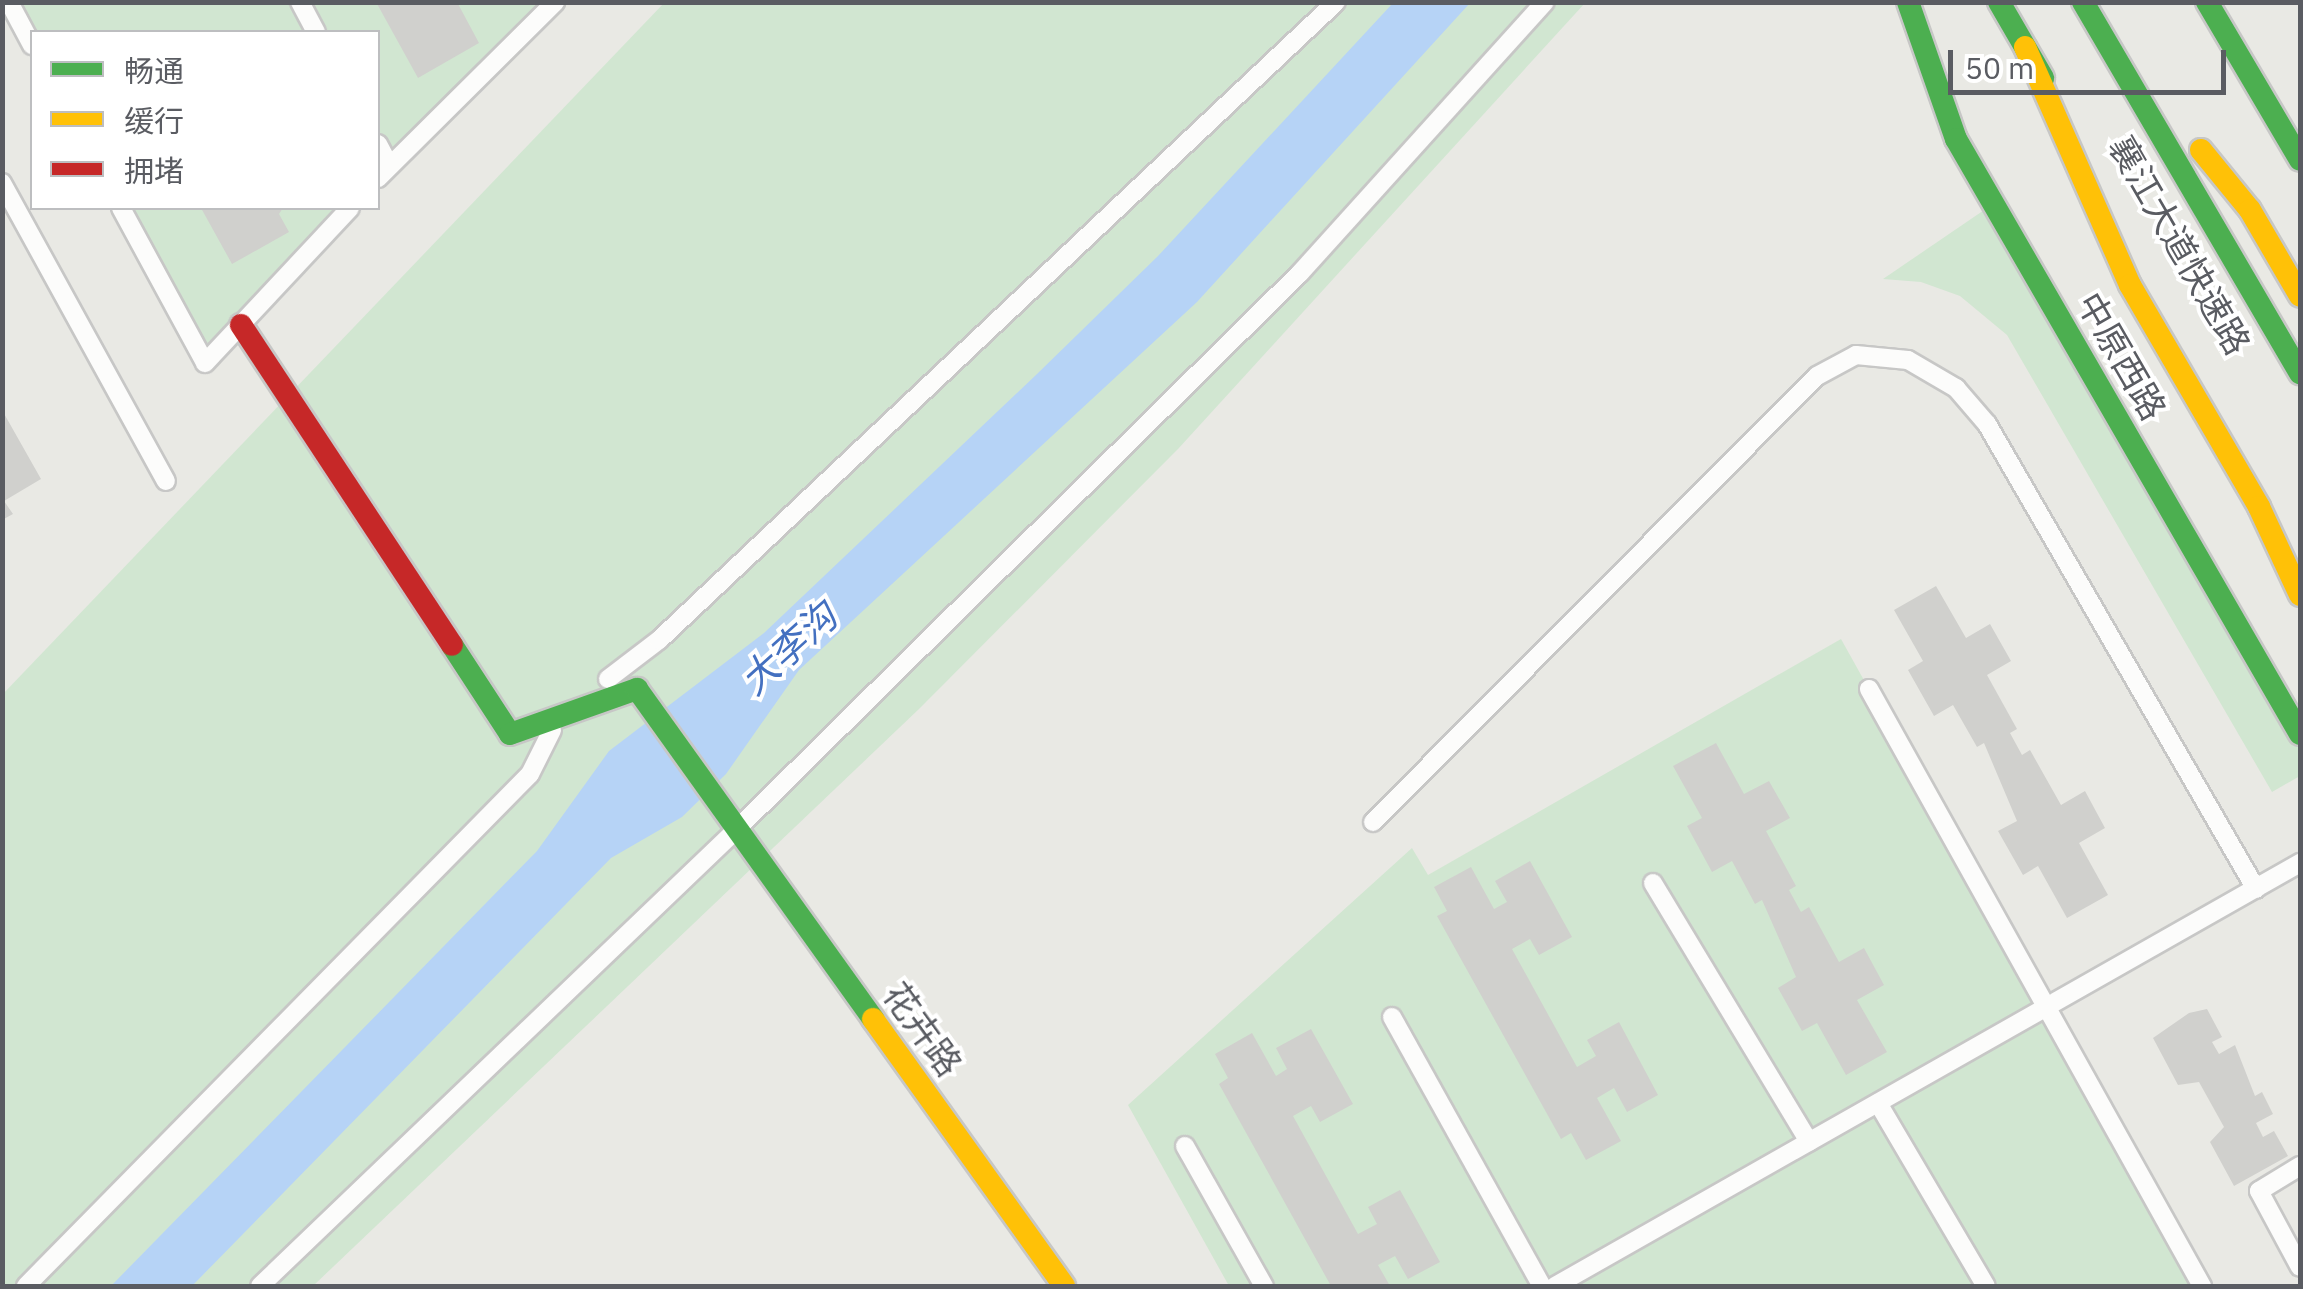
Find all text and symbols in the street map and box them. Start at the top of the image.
legend [30,30,380,210]
scale bar [1953,30,2230,92]
text: 50 m [1965,48,2034,87]
text: 畅通 [124,51,184,90]
text: 缓行 [124,101,184,140]
street label: 襄江大道快速路 [2101,128,2259,362]
text: 拥堵 [124,151,184,190]
street label: 中原西路 [2069,285,2175,427]
water label: 大李沟 [730,593,846,703]
street label: 花卉路 [875,974,971,1084]

